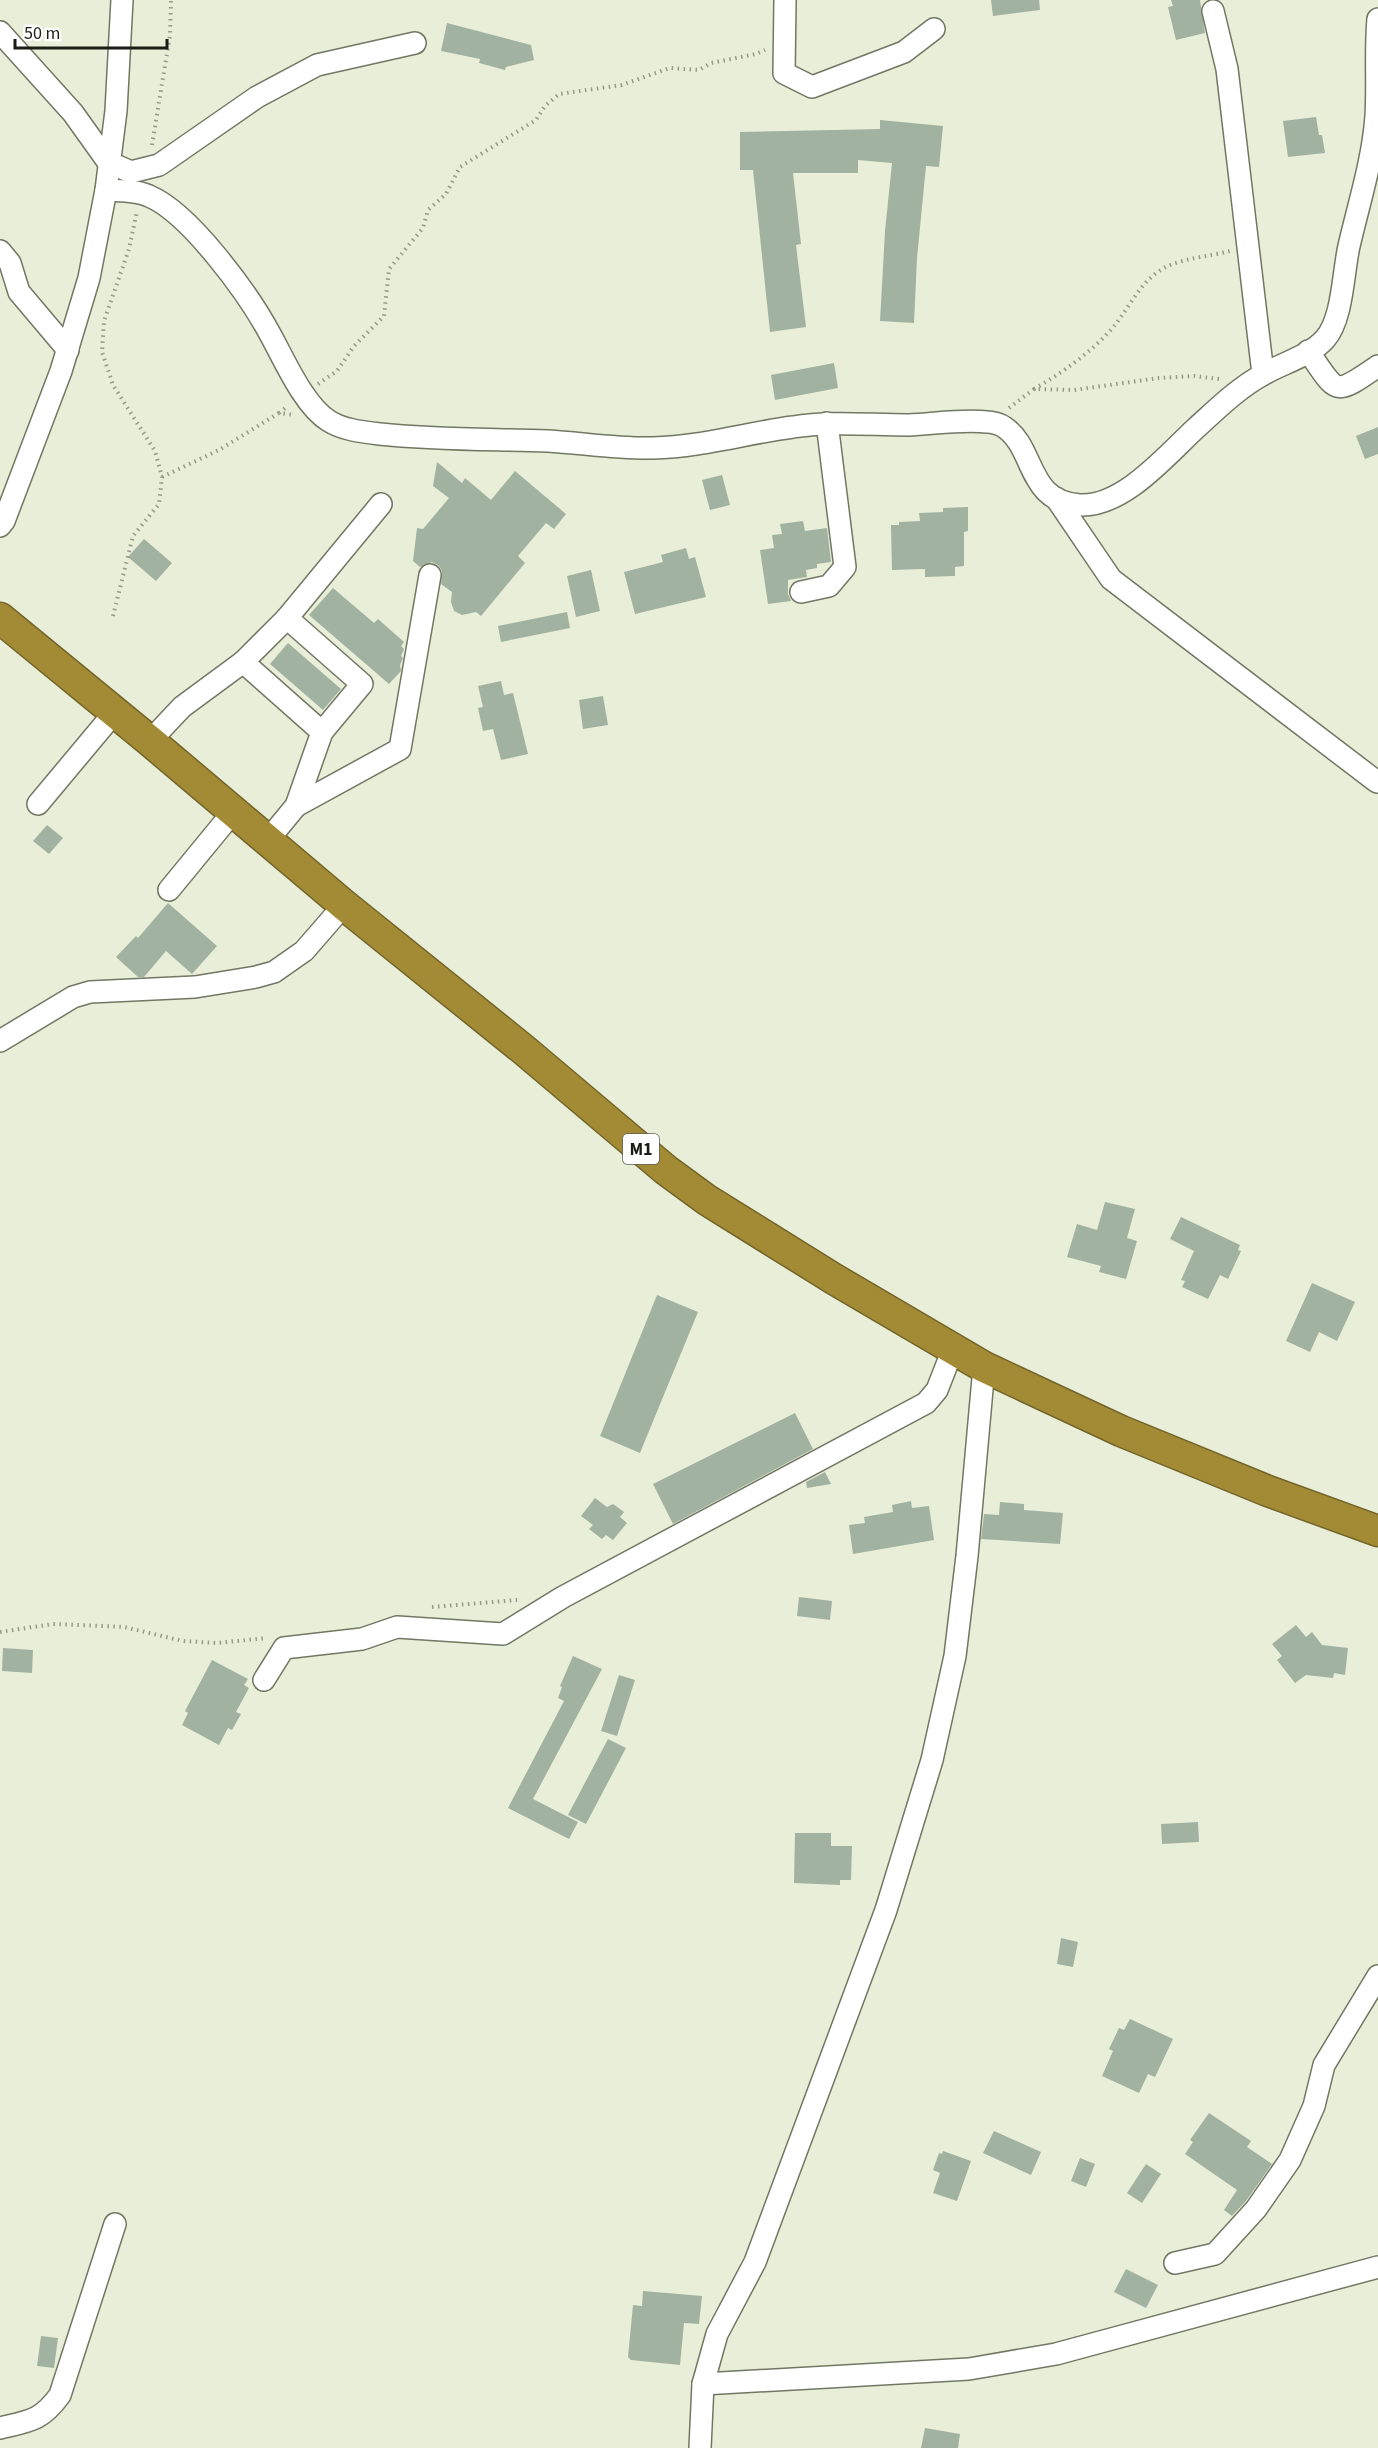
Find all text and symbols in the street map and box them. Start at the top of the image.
scale bar [15,12,166,50]
text: 50 m [24,21,60,46]
road number: M1 [623,1134,659,1164]

